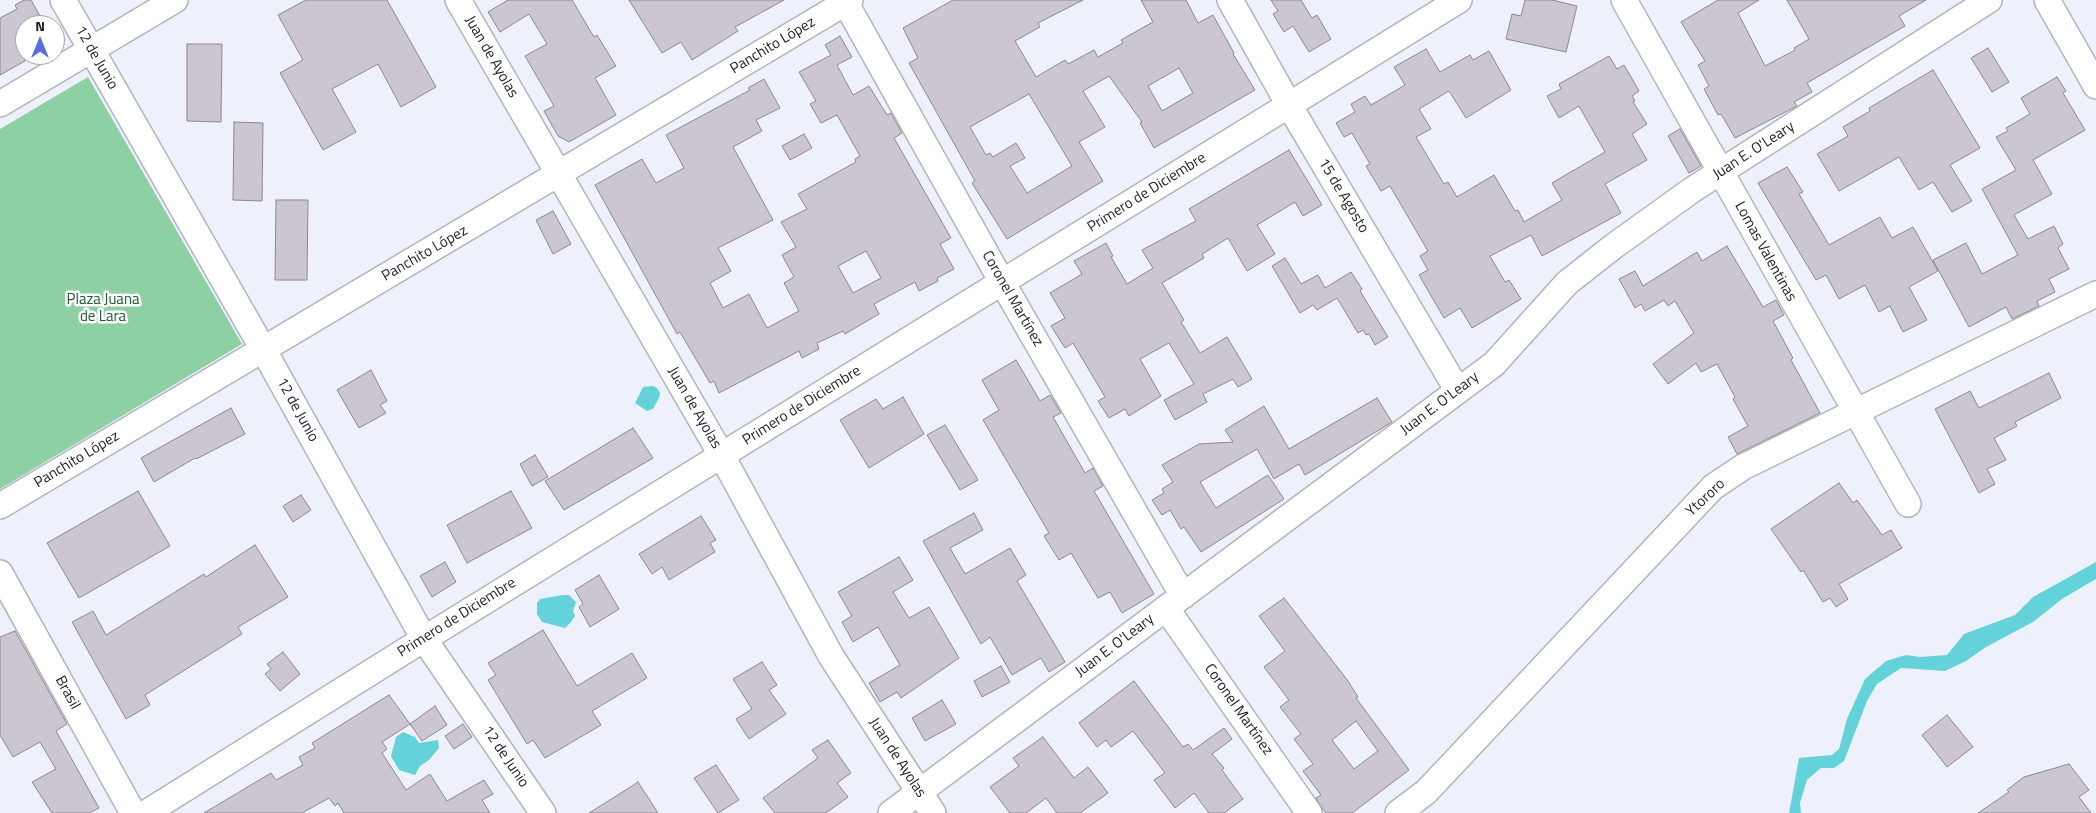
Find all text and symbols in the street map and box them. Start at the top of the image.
street label: Juan de Ayolas [460,13,522,101]
street label: Panchito López [727,14,819,78]
north arrow [15,15,65,65]
text: N [35,15,45,36]
street label: 12 de Junio [71,23,121,93]
street label: Juan E. O'Leary [1710,118,1798,184]
street label: Primero de Diciembre [1085,149,1209,237]
street label: 15 de Agosto [1314,156,1372,236]
street label: Lomas Valentinas [1730,199,1800,305]
street label: Panchito López [379,222,471,286]
street label: Coronel Martínez [977,248,1047,350]
park label: Plaza Juana de Lara [67,291,139,326]
street label: Primero de Diciembre [740,362,864,450]
street label: Juan de Ayolas [663,364,725,452]
street label: Juan E. O'Leary [1397,369,1483,439]
street label: 12 de Junio [272,375,322,445]
street label: Panchito López [31,428,123,492]
street label: Ytororo [1683,475,1729,521]
street label: Primero de Diciembre [395,574,519,662]
street label: Juan E. O'Leary [1072,611,1158,681]
street label: Coronel Martínez [1200,661,1276,759]
street label: Brasil [50,673,84,713]
street label: Juan de Ayolas [864,715,930,801]
street label: 12 de Junio [478,723,532,791]

